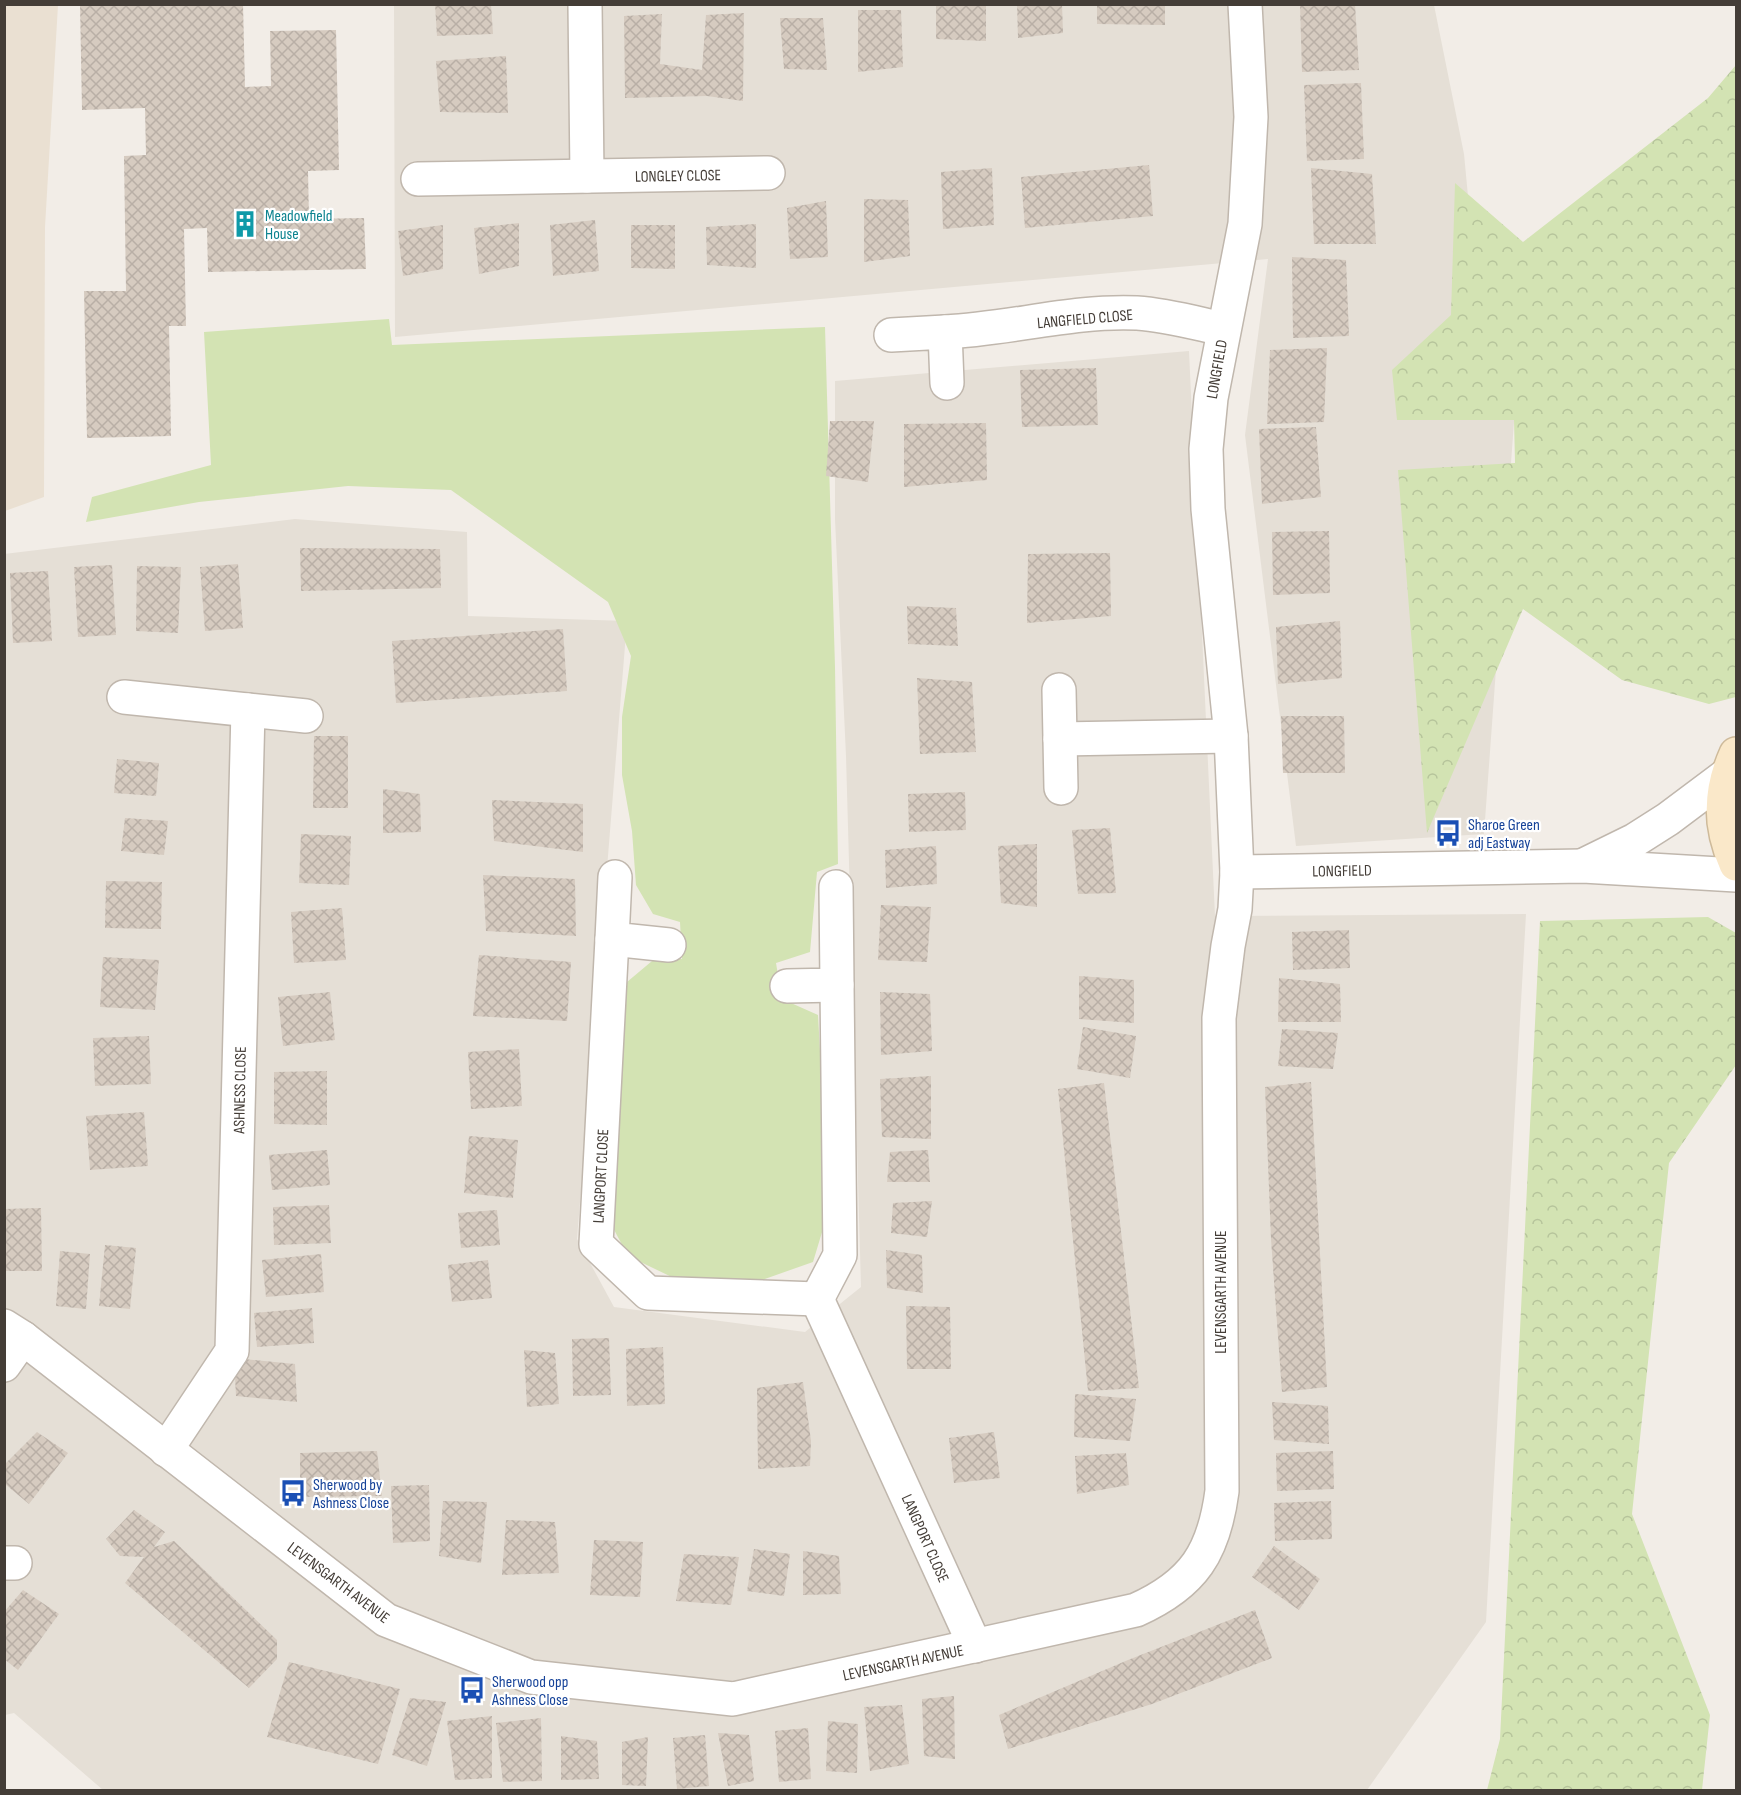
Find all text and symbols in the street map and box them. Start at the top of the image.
street label: LONGLEY CLOSE [635,166,721,187]
place label: Meadowfield House [265,207,332,244]
building icon: Meadowfield House [230,209,260,239]
street label: LANGFIELD CLOSE [1036,306,1134,333]
street label: LONGFIELD [1203,338,1232,400]
place label: Sharoe Green adj Eastway [1468,816,1540,853]
bus stop icon: Sharoe Green adj Eastway [1433,818,1463,848]
street label: LONGFIELD [1312,861,1372,882]
street label: ASHNESS CLOSE [230,1046,251,1135]
street label: LANGPORT CLOSE [590,1128,613,1224]
street label: LEVENSGARTH AVENUE [1212,1230,1231,1354]
place label: Sherwood by Ashness Close [312,1476,389,1513]
bus stop icon: Sherwood by Ashness Close [278,1478,308,1508]
street label: LANGPORT CLOSE [897,1492,953,1586]
street label: LEVENSGARTH AVENUE [283,1538,393,1628]
street label: LEVENSGARTH AVENUE [841,1641,966,1686]
place label: Sherwood opp Ashness Close [491,1673,568,1710]
bus stop icon: Sherwood opp Ashness Close [457,1675,487,1705]

